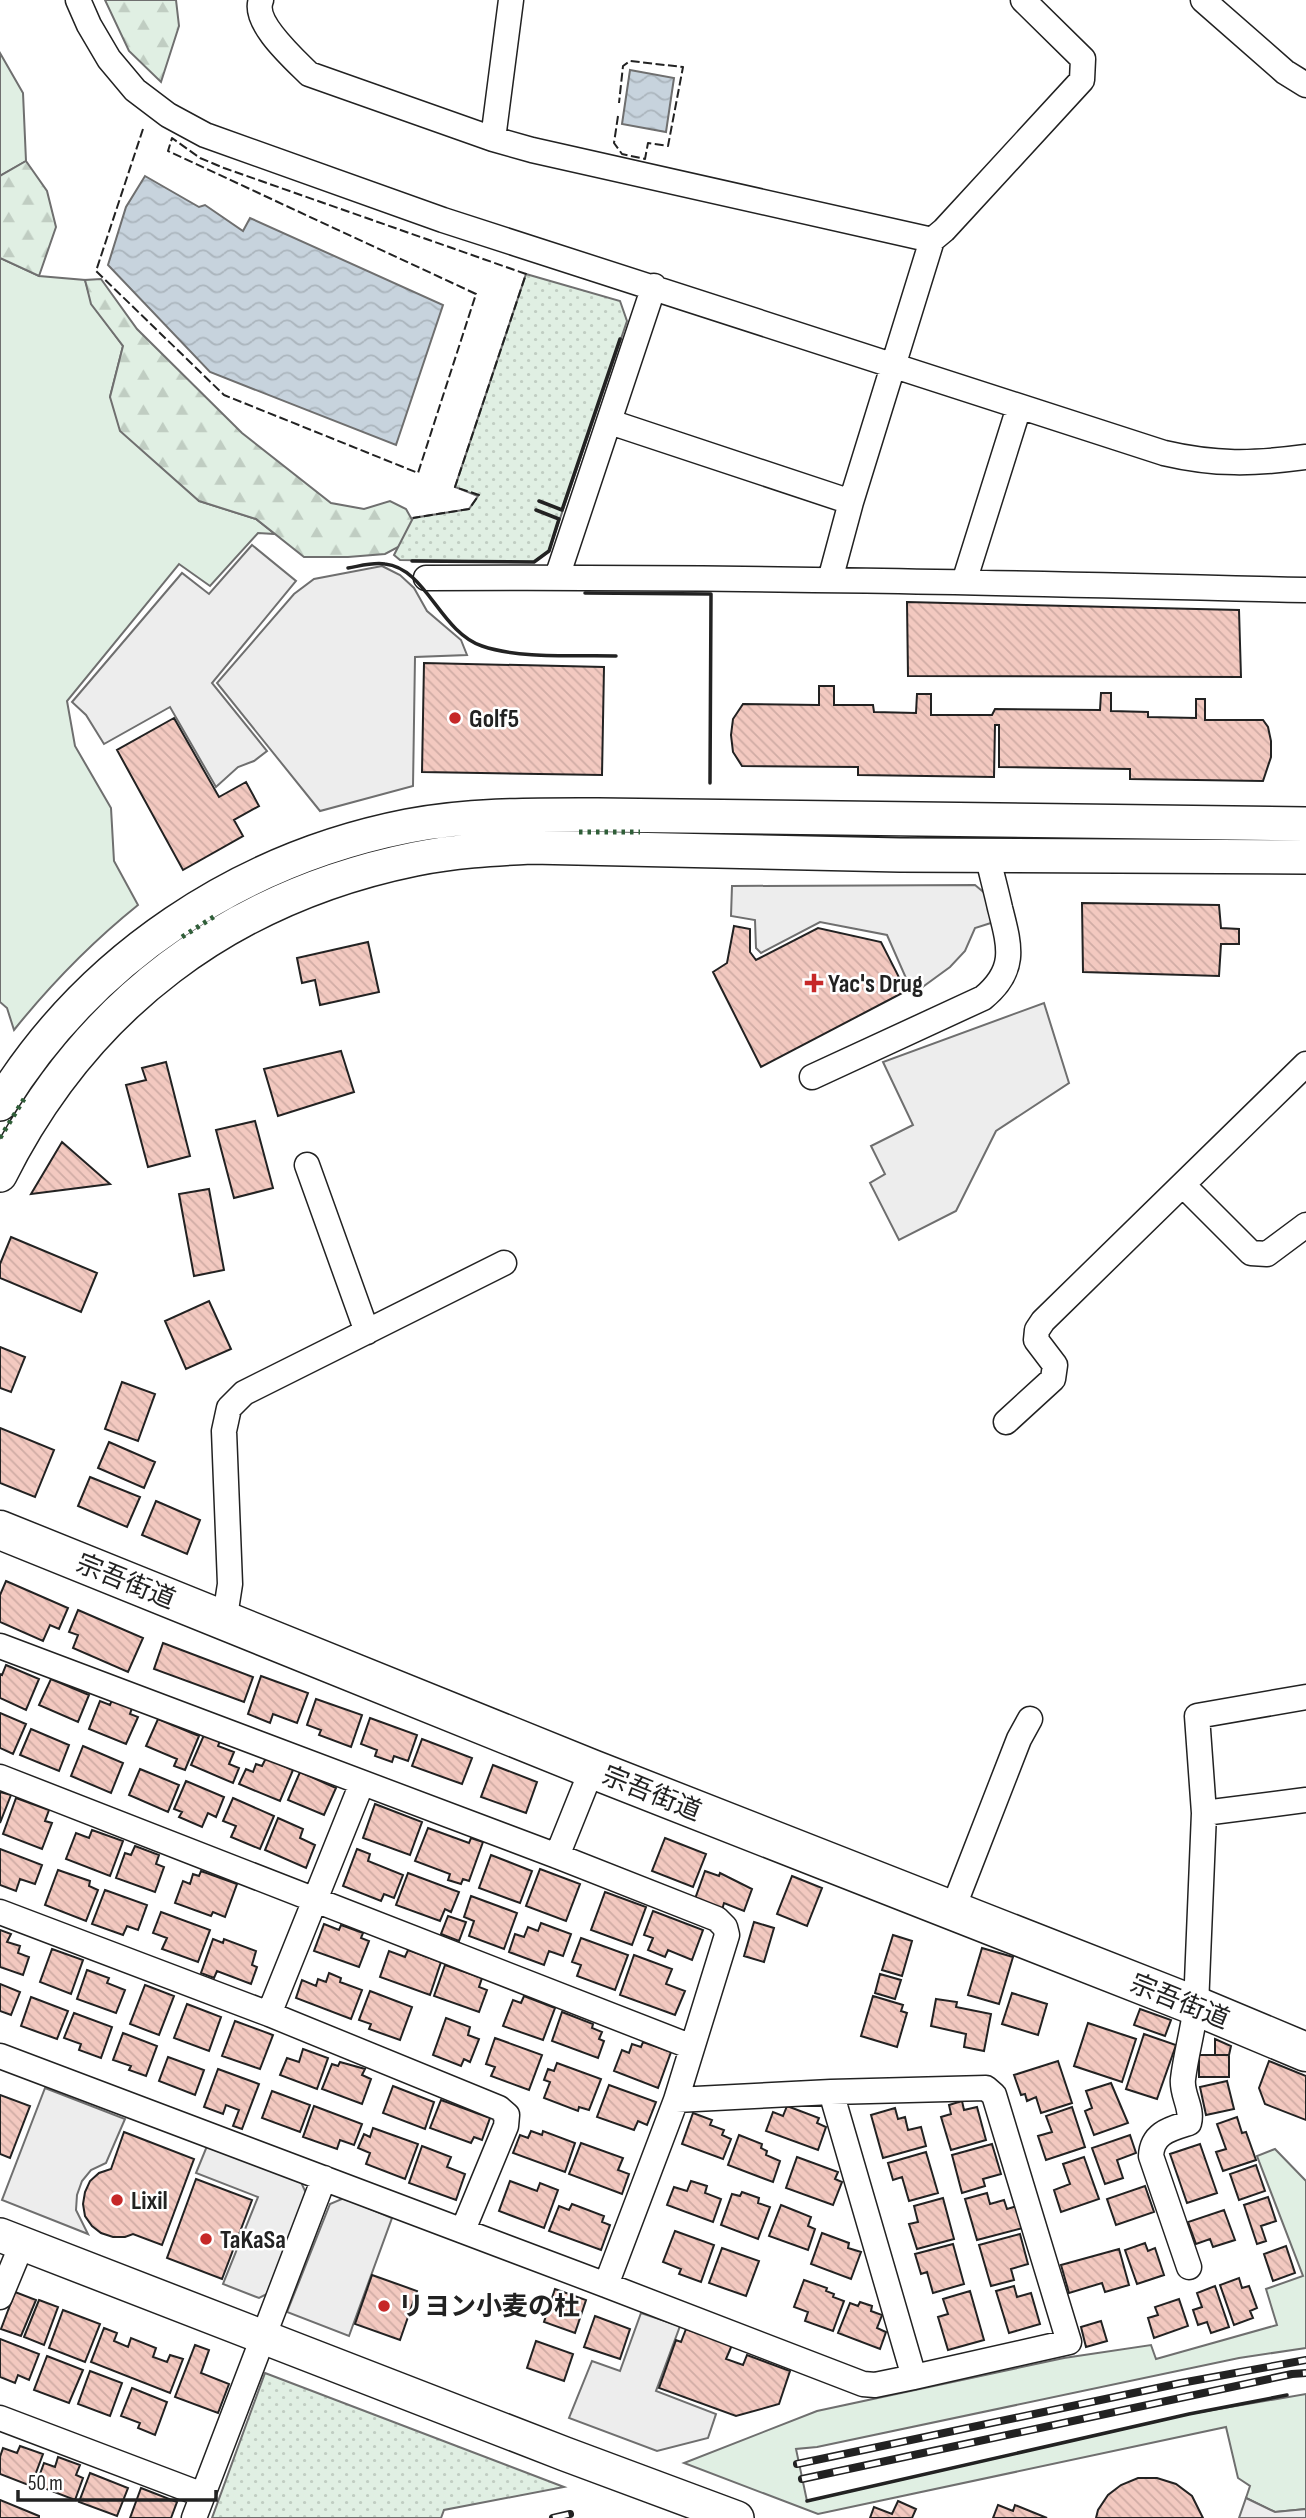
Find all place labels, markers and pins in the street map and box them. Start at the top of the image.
place label: Golf5 [469,704,519,735]
marker: Golf5 [447,710,463,726]
place label: Yac's Drug [828,969,923,1000]
marker: Yac's Drug [806,975,822,991]
place label: Lixil [131,2186,168,2217]
marker: Lixil [109,2192,125,2208]
place label: TaKaSa [220,2225,286,2256]
marker: TaKaSa [198,2231,214,2247]
place label: リヨン小麦の杜 [398,2292,580,2323]
marker: リヨン小麦の杜 [376,2298,392,2314]

